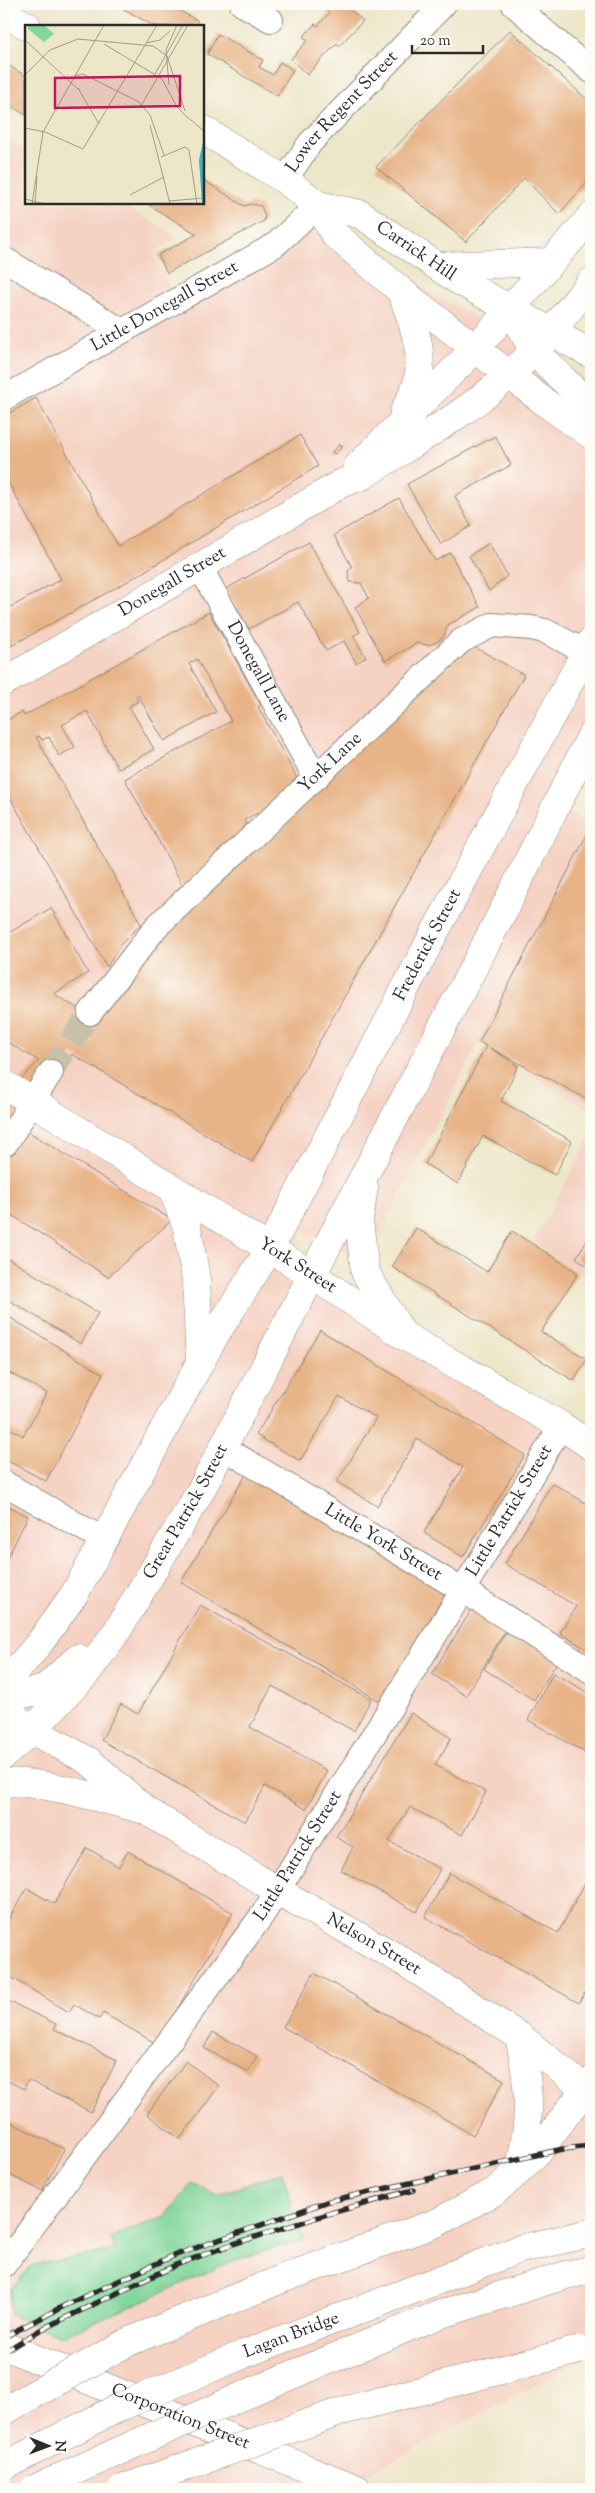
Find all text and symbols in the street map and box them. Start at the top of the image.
scale bar [412,22,484,54]
inset map [25,25,204,204]
text: 20 m [420,31,451,52]
street label: Lower Regent Street [280,46,405,179]
street label: Carrick Hill [370,215,461,288]
street label: Little Donegall Street [87,255,244,359]
street label: Donegall Street [114,541,231,624]
street label: Donegall Lane [219,617,296,728]
street label: York Lane [293,727,369,800]
street label: Frederick Street [388,885,469,1006]
street label: York Street [253,1232,341,1300]
street label: Great Patrick Street [137,1440,235,1585]
street label: Little Patrick Street [461,1440,560,1582]
street label: Little York Street [319,1498,447,1588]
street label: Little Patrick Street [248,1786,349,1927]
street label: Nelson Street [321,1907,426,1982]
street label: Lagan Bridge [240,2306,343,2366]
street label: Corporation Street [107,2378,253,2457]
north arrow [22,2420,72,2470]
text: N [49,2440,69,2452]

